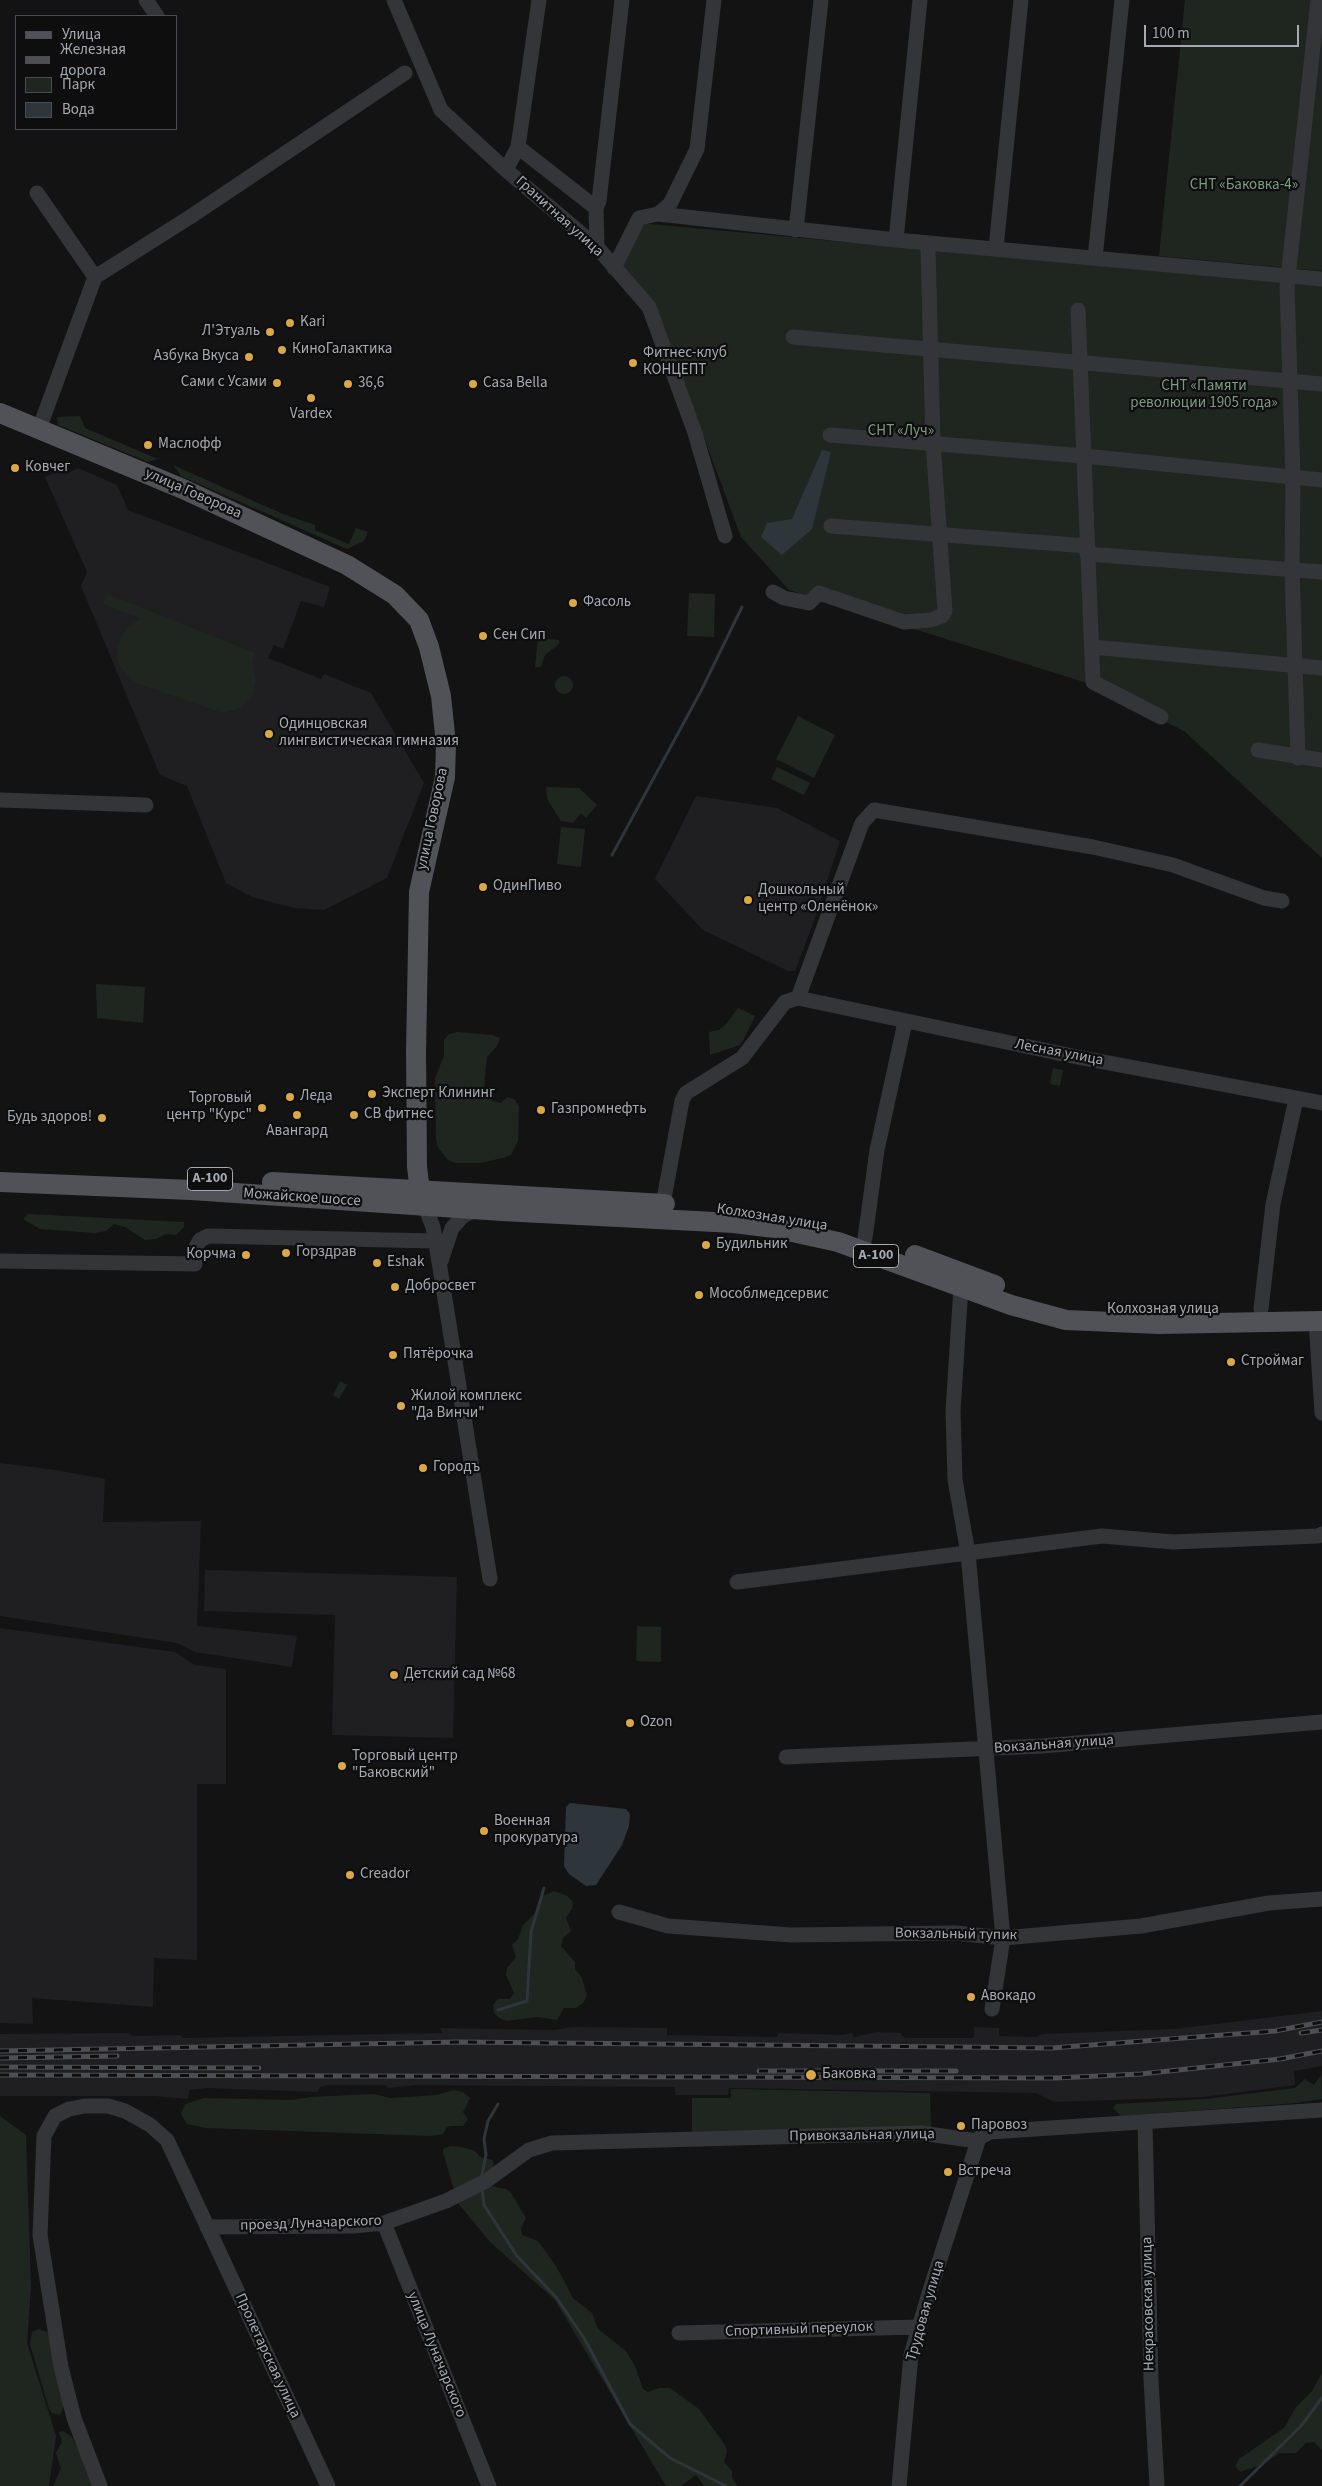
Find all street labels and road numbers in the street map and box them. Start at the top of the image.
street label: Гранитная улица [511,173,607,261]
street label: улица Говорова [142,465,244,523]
street label: улица Говорова [413,766,453,872]
street label: Лесная улица [1013,1036,1105,1070]
road number: А-100 [188,1168,232,1190]
street label: Можайское шоссе [243,1185,361,1211]
street label: Колхозная улица [715,1200,829,1236]
road number: А-100 [854,1244,898,1268]
street label: Колхозная улица [1107,1301,1219,1319]
street label: Вокзальная улица [993,1732,1115,1758]
street label: Вокзальный тупик [895,1925,1017,1945]
street label: Привокзальная улица [789,2126,935,2146]
street label: проезд Луначарского [240,2213,382,2235]
street label: Некрасовская улица [1139,2237,1159,2371]
street label: Трудовая улица [903,2259,949,2363]
street label: улица Луначарского [403,2289,469,2421]
street label: Пролетарская улица [230,2291,304,2421]
street label: Спортивный переулок [725,2318,873,2342]

